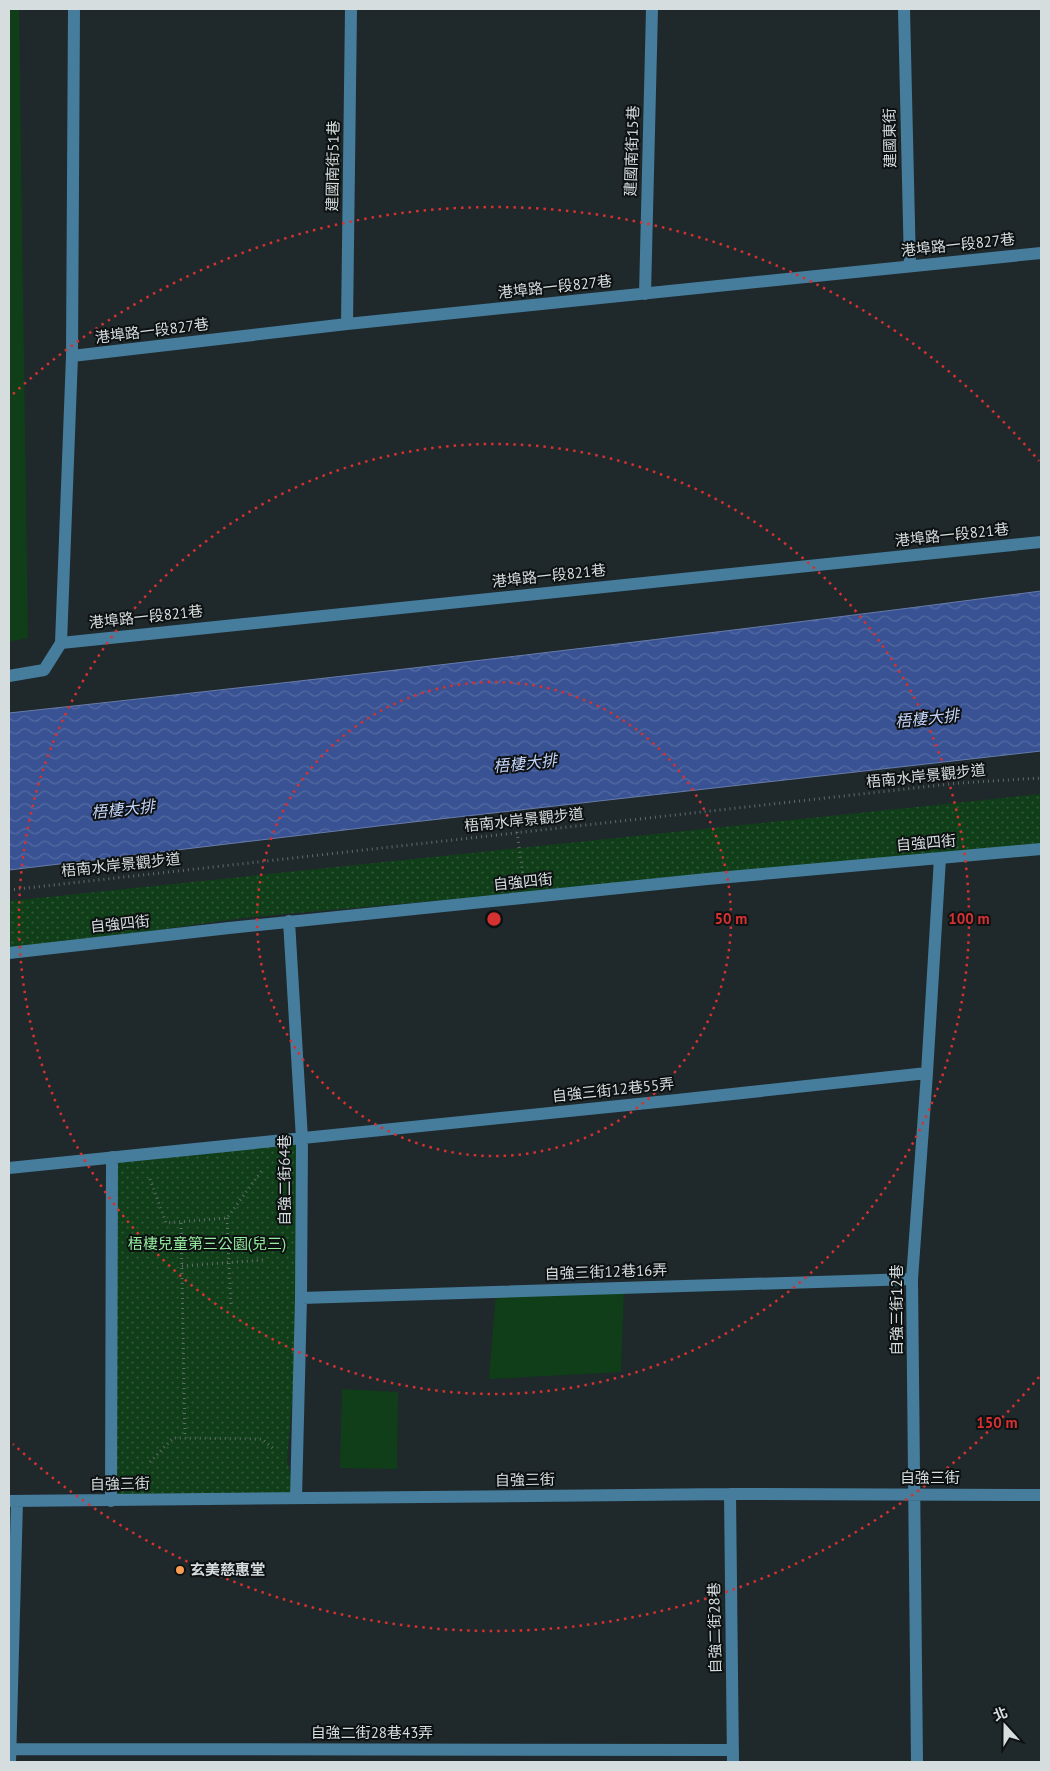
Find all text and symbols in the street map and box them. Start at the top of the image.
street label: 建國南街15巷 [620,105,643,197]
street label: 建國東街 [879,108,900,168]
street label: 建國南街51巷 [322,120,343,212]
street label: 港埠路一段827巷 [900,229,1016,260]
street label: 港埠路一段827巷 [497,271,613,302]
street label: 港埠路一段827巷 [94,314,210,347]
street label: 港埠路一段821巷 [894,519,1010,550]
street label: 港埠路一段821巷 [491,560,607,591]
street label: 港埠路一段821巷 [88,601,204,632]
water label: 梧棲大排 [894,705,962,731]
water label: 梧棲大排 [492,750,560,776]
street label: 梧南水岸景觀步道 [865,760,987,791]
water label: 梧棲大排 [90,796,158,822]
street label: 梧南水岸景觀步道 [463,804,585,835]
street label: 自強四街 [895,830,957,855]
street label: 梧南水岸景觀步道 [60,849,182,880]
street label: 自強四街 [492,869,554,894]
text: 50 m [715,909,747,928]
text: 100 m [948,909,990,928]
centre of rings [485,910,503,928]
street label: 自強四街 [89,911,151,936]
street label: 自強三街12巷55弄 [551,1074,675,1105]
street label: 自強二街64巷 [275,1134,294,1226]
park label: 梧棲兒童第三公園(兒三) [128,1234,286,1253]
street label: 自強三街12巷16弄 [544,1260,668,1283]
street label: 自強三街12巷 [887,1264,906,1356]
text: 150 m [976,1413,1018,1432]
street label: 自強三街 [900,1468,960,1487]
street label: 自強三街 [495,1469,555,1490]
street label: 自強三街 [90,1473,150,1494]
place label: 玄美慈惠堂 [190,1560,265,1579]
marker: 玄美慈惠堂 [174,1564,186,1576]
street label: 自強二街28巷 [704,1582,725,1674]
north arrow [980,1701,1030,1751]
text: 北 [991,1703,1010,1725]
street label: 自強二街28巷43弄 [311,1723,433,1742]

